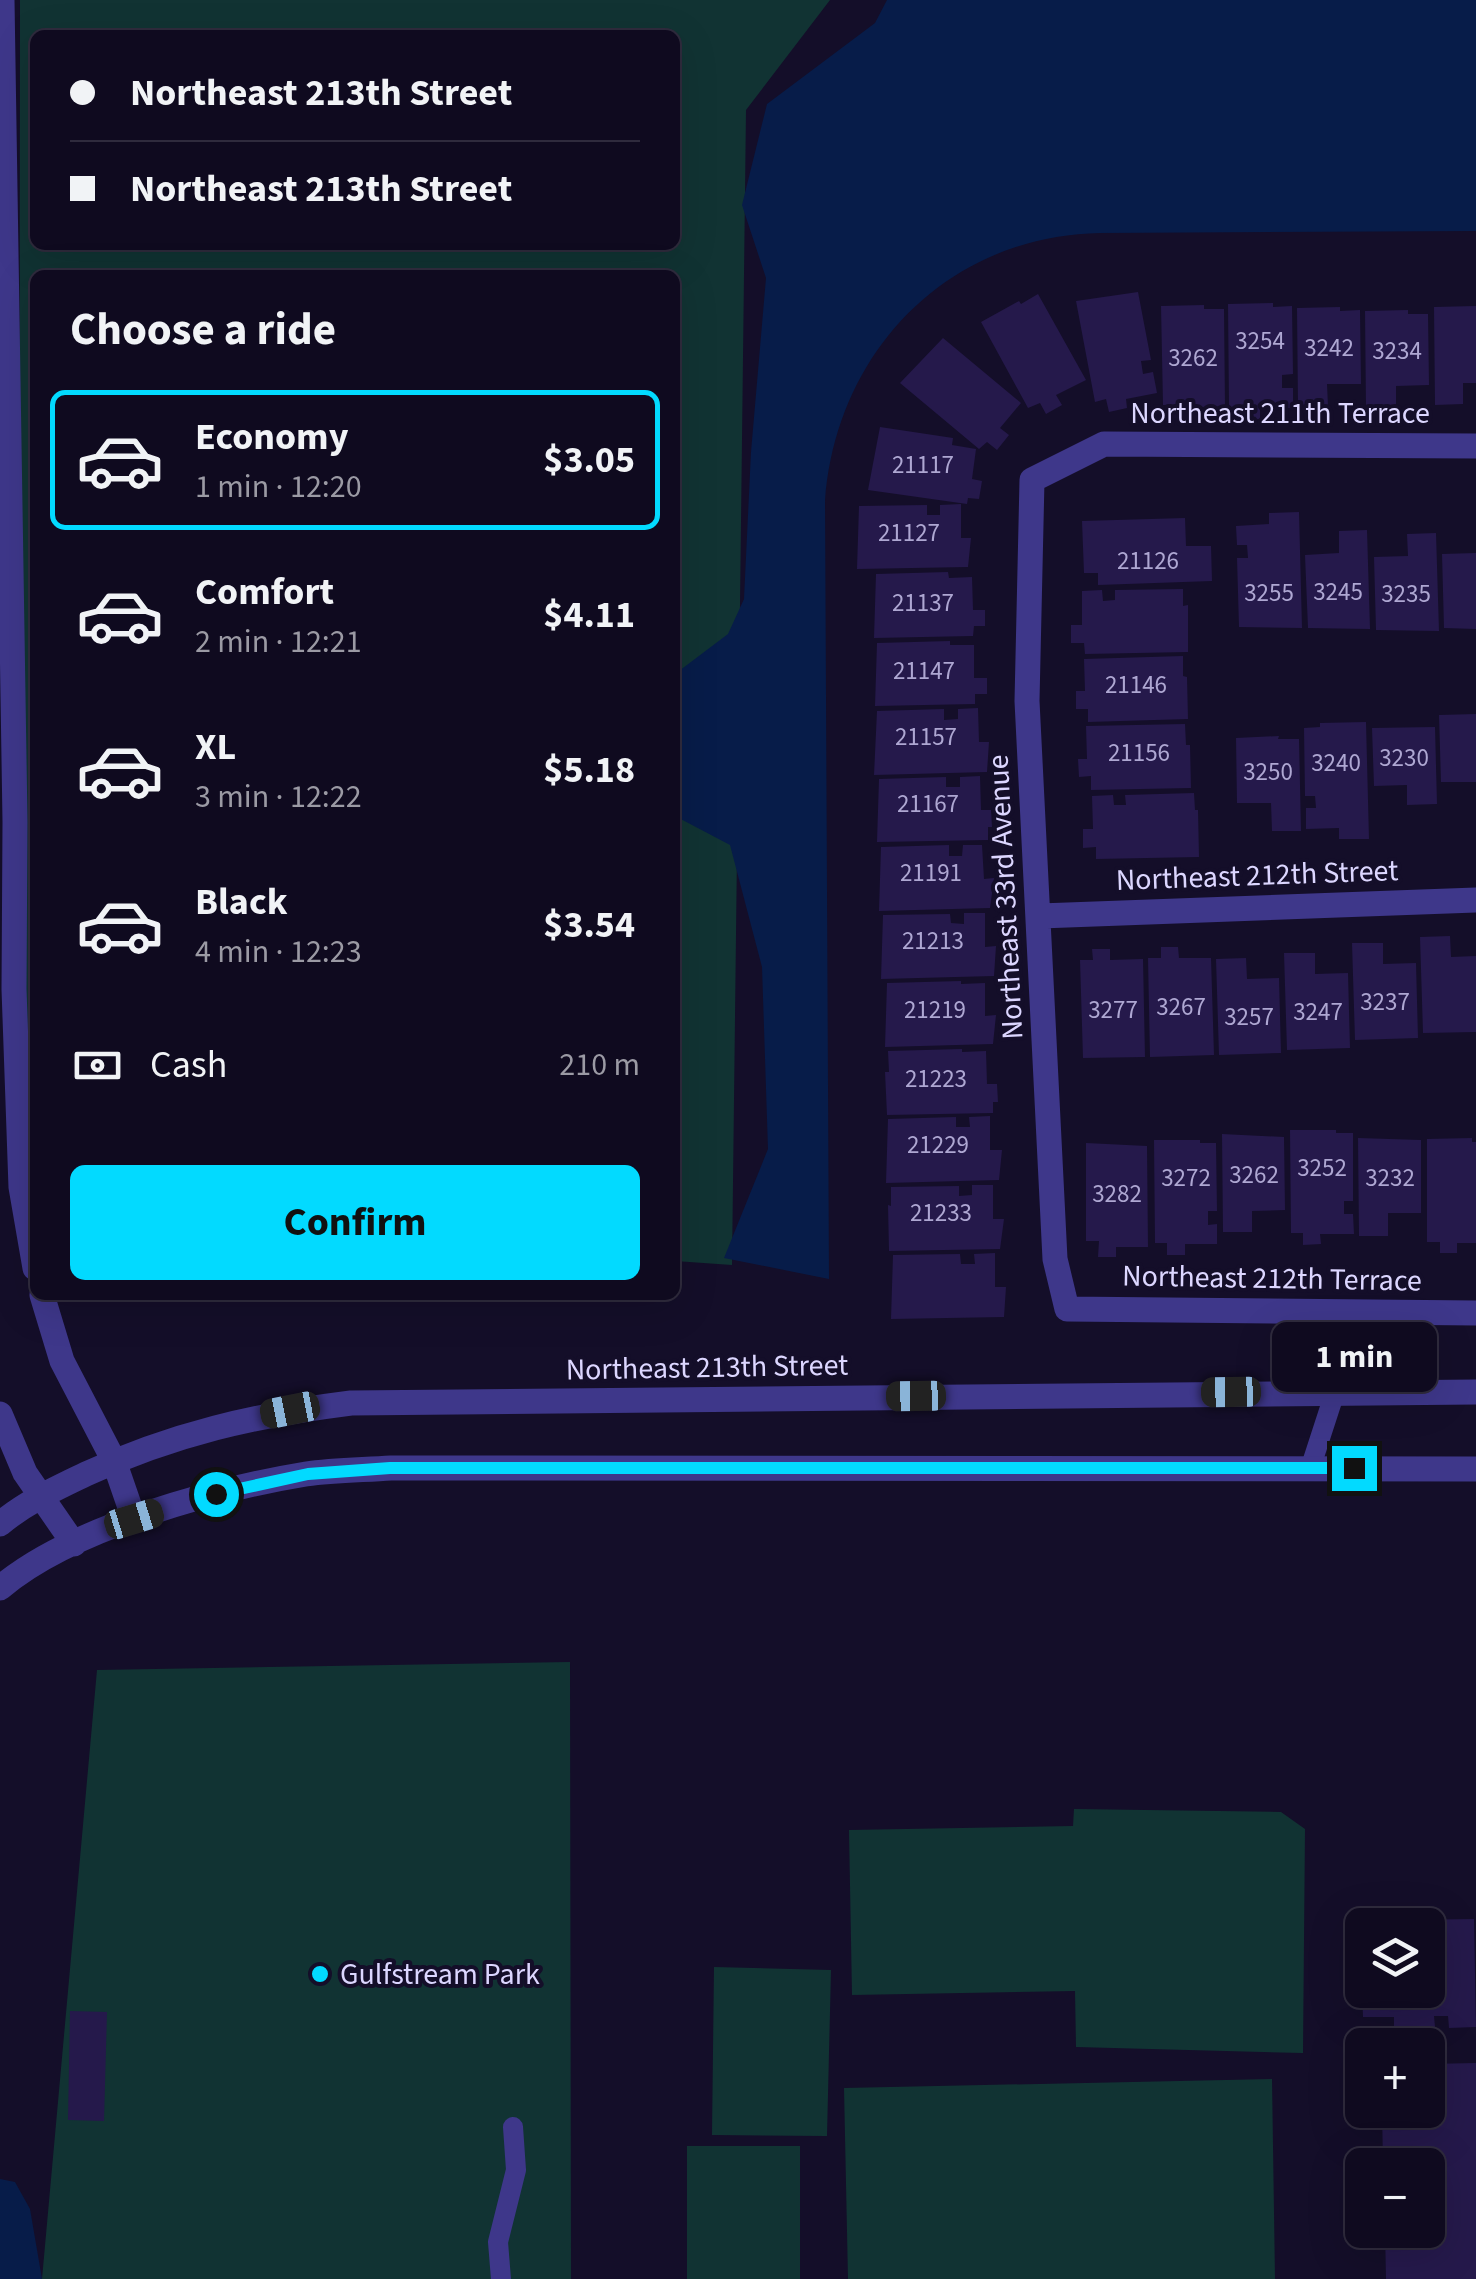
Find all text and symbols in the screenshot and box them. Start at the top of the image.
text: Northeast 213th Street [130,66,512,120]
text: Northeast 213th Street [130,162,512,216]
text: Choose a ride [70,298,336,362]
house number: 3254 [1235,323,1285,359]
house number: 3242 [1304,330,1354,366]
house number: 3234 [1372,333,1422,369]
house number: 3262 [1168,340,1218,376]
street label: Northeast 211th Terrace [1130,392,1430,435]
text: Economy [195,410,348,464]
icon: car [75,415,165,505]
text: $3.05 [543,433,635,487]
house number: 21117 [892,447,954,483]
text: 1 min · 12:20 [195,464,362,510]
house number: 21127 [878,515,940,551]
house number: 21126 [1117,543,1179,579]
text: Comfort [195,565,334,619]
icon: car [75,570,165,660]
house number: 3245 [1313,574,1363,610]
house number: 3255 [1244,575,1294,611]
house number: 3235 [1381,576,1431,612]
house number: 21137 [892,585,954,621]
text: $4.11 [543,588,635,642]
text: 2 min · 12:21 [195,619,362,665]
house number: 21147 [893,653,955,689]
house number: 21146 [1105,667,1167,703]
house number: 21157 [895,719,957,755]
text: XL [195,720,236,774]
icon: car [75,725,165,815]
house number: 21156 [1108,735,1170,771]
house number: 3230 [1379,740,1429,776]
text: $5.18 [543,743,635,797]
house number: 3240 [1311,745,1361,781]
street label: Northeast 33rd Avenue [977,753,1034,1041]
house number: 3250 [1243,754,1293,790]
text: 3 min · 12:22 [195,774,362,820]
house number: 21167 [897,786,959,822]
street label: Northeast 212th Street [1115,849,1399,902]
house number: 21191 [900,855,962,891]
text: Black [195,875,288,929]
icon: car [75,880,165,970]
text: $3.54 [543,898,635,952]
house number: 21213 [902,923,964,959]
text: 4 min · 12:23 [195,929,362,975]
house number: 3237 [1360,984,1410,1020]
house number: 3267 [1156,989,1206,1025]
house number: 21219 [904,992,966,1028]
house number: 3277 [1088,992,1138,1028]
house number: 3247 [1293,994,1343,1030]
house number: 3257 [1224,999,1274,1035]
icon: cash [70,1038,125,1093]
text: Cash [150,1038,227,1092]
text: 210 m [559,1042,640,1088]
house number: 21223 [905,1061,967,1097]
house number: 21229 [907,1127,969,1163]
house number: 3252 [1297,1150,1347,1186]
house number: 3262 [1229,1157,1279,1193]
house number: 3272 [1161,1160,1211,1196]
house number: 3232 [1365,1160,1415,1196]
button: Confirm [70,1165,640,1280]
house number: 3282 [1092,1176,1142,1212]
house number: 21233 [910,1195,972,1231]
street label: Northeast 212th Terrace [1122,1254,1422,1303]
callout: 1 min [1272,1323,1436,1393]
text: 1 min [1316,1334,1393,1380]
street label: Northeast 213th Street [565,1344,849,1391]
car [1201,1376,1261,1408]
car [886,1380,946,1412]
car [258,1390,322,1430]
route end [1332,1446,1377,1491]
route start [194,1472,239,1517]
car [101,1496,167,1542]
map controls [1345,1908,1445,2248]
button: layers [1345,1908,1445,2008]
place label: Gulfstream Park [340,1953,540,1996]
marker: Gulfstream Park [309,1963,331,1985]
button: + [1345,2028,1445,2128]
button: − [1345,2148,1445,2248]

